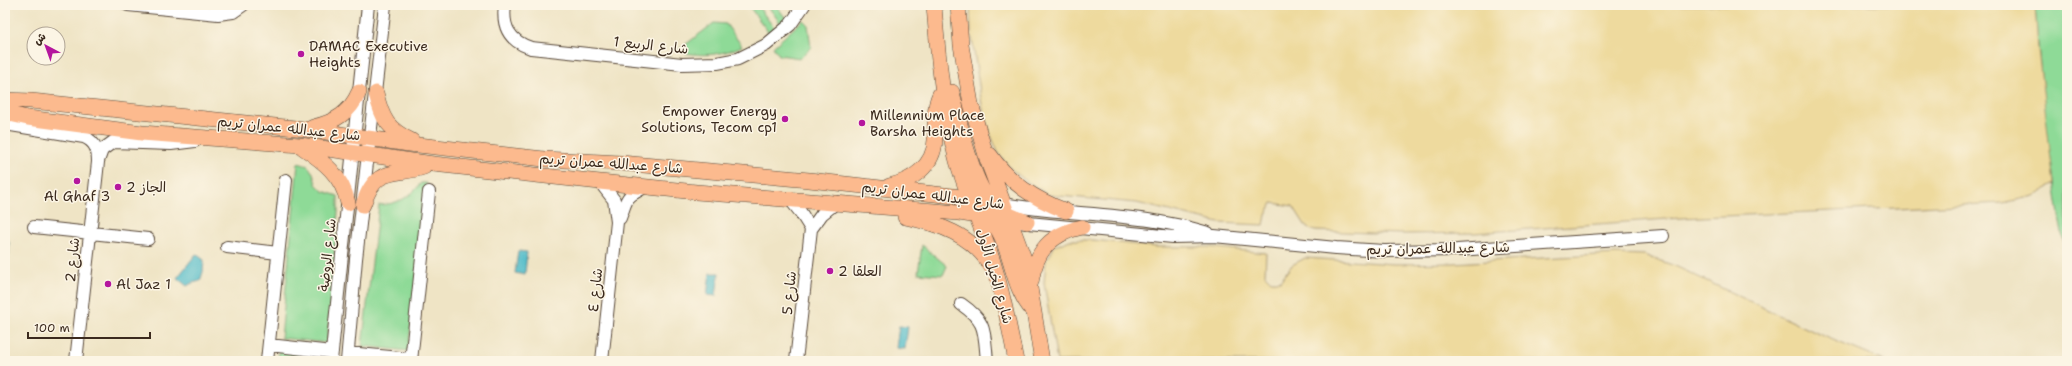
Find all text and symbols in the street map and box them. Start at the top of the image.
north arrow [26,26,66,66]
text: ش [30,29,49,48]
street label: شارع الربيع 1 [612,32,689,60]
place label: DAMAC Executive Heights [309,37,428,71]
marker: DAMAC Executive Heights [296,49,306,59]
place label: Empower Energy Solutions, Tecom cp1 [641,102,777,136]
place label: Millennium Place Barsha Heights [870,106,985,140]
street label: شارع عبدالله عمران تريم [216,112,361,146]
marker: Empower Energy Solutions, Tecom cp1 [780,114,790,124]
marker: Millennium Place Barsha Heights [857,118,867,128]
street label: شارع عبدالله عمران تريم [539,149,683,179]
marker: Al Ghaf 3 [72,176,82,186]
street label: شارع عبدالله عمران تريم [860,177,1005,215]
place label: الجاز 2 [126,178,166,196]
marker: الجاز 2 [113,182,123,192]
place label: Al Ghaf 3 [44,187,110,205]
street label: شارع الروضة [314,218,341,293]
street label: شارع الخيل الأول [972,226,1017,326]
street label: شارع 2 [61,237,84,283]
street label: شارع عبدالله عمران تريم [1366,238,1510,260]
place label: العلقا 2 [838,262,882,280]
marker: العلقا 2 [825,266,835,276]
street label: شارع ٤ [584,267,607,313]
street label: شارع 5 [778,270,801,316]
place label: Al Jaz 1 [116,275,171,293]
marker: Al Jaz 1 [103,279,113,289]
scale bar [28,314,150,340]
text: 100 m [34,320,70,336]

